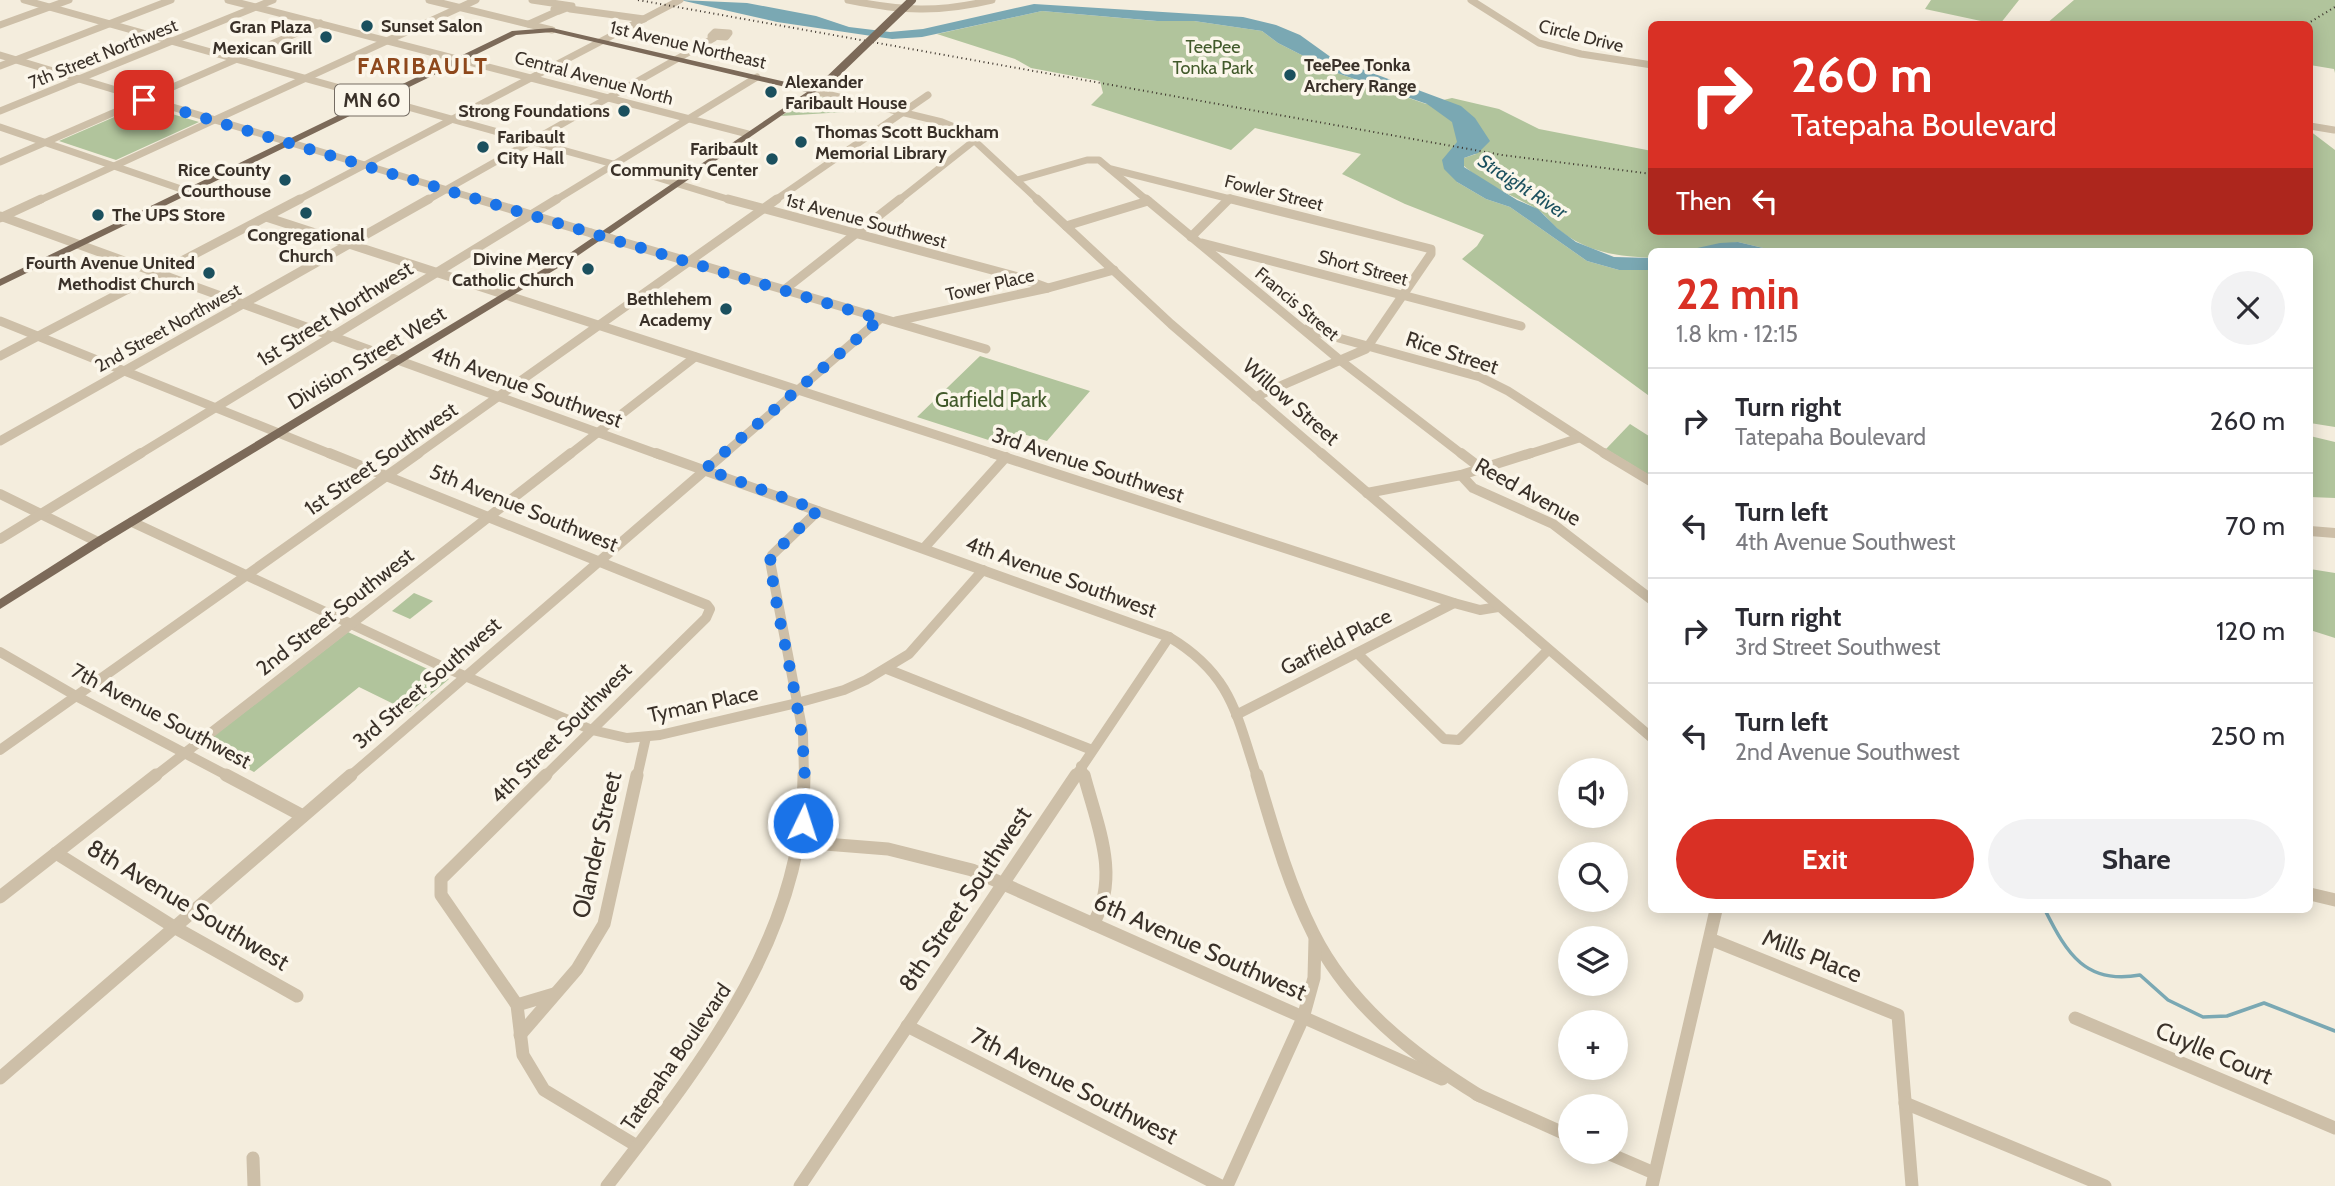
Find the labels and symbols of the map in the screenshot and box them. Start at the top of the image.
street label: 7th Street Northwest [25,14,181,94]
place label: Sunset Salon [381,15,483,37]
street label: Circle Drive [1536,15,1626,57]
place label: Gran Plaza Mexican Grill [212,16,312,59]
street label: 1st Avenue Northeast [608,16,768,74]
marker: Sunset Salon [359,18,375,34]
marker: Gran Plaza Mexican Grill [318,29,334,45]
park label: TeePee Tonka Park [1172,36,1255,79]
street label: Central Avenue North [512,46,676,110]
district label: FARIBAULT [357,52,489,80]
place label: TeePee Tonka Archery Range [1304,54,1416,97]
marker: TeePee Tonka Archery Range [1282,67,1298,83]
pin [114,70,174,130]
place label: Alexander Faribault House [785,71,907,114]
marker: Alexander Faribault House [763,84,779,100]
road number: MN 60 [335,85,409,116]
place label: Strong Foundations [458,100,610,122]
marker: Strong Foundations [616,103,632,119]
place label: Thomas Scott Buckham Memorial Library [815,121,999,164]
place label: Faribault City Hall [497,126,565,169]
marker: Thomas Scott Buckham Memorial Library [793,134,809,150]
place label: Faribault Community Center [610,138,758,181]
marker: Faribault City Hall [475,139,491,155]
water label: Straight River [1474,149,1572,224]
marker: Faribault Community Center [764,151,780,167]
place label: Rice County Courthouse [177,159,271,202]
street label: Fowler Street [1222,170,1326,216]
marker: Rice County Courthouse [277,172,293,188]
street label: 1st Avenue Southwest [783,189,949,253]
place label: The UPS Store [112,204,225,226]
marker: Congregational Church [298,205,314,221]
marker: The UPS Store [90,207,106,223]
place label: Congregational Church [247,224,365,267]
street label: Short Street [1316,245,1410,291]
place label: Divine Mercy Catholic Church [452,248,574,291]
place label: Fourth Avenue United Methodist Church [25,252,195,295]
street label: 1st Street Northwest [252,256,417,372]
marker: Divine Mercy Catholic Church [580,261,596,277]
street label: Francis Street [1251,263,1343,345]
street label: Tower Place [944,264,1036,306]
marker: Fourth Avenue United Methodist Church [201,265,217,281]
street label: 2nd Street Northwest [91,279,245,377]
place label: Bethlehem Academy [627,288,712,331]
street label: Division Street West [283,301,450,415]
marker: Bethlehem Academy [718,301,734,317]
street label: Rice Street [1403,326,1502,379]
street label: 4th Avenue Southwest [428,340,626,433]
street label: Willow Street [1238,353,1345,450]
park label: Garfield Park [935,387,1048,412]
street label: 1st Street Southwest [299,397,462,521]
street label: 3rd Avenue Southwest [989,422,1187,507]
street label: Reed Avenue [1471,452,1586,531]
street label: 5th Avenue Southwest [426,458,622,557]
street label: 4th Avenue Southwest [962,530,1160,623]
street label: 2nd Street Southwest [251,542,418,681]
street label: Garfield Place [1276,603,1396,680]
street label: 3rd Street Southwest [348,612,506,754]
street label: 4th Street Southwest [485,657,636,808]
street label: 7th Avenue Southwest [67,658,255,774]
street label: Tyman Place [645,680,761,727]
street label: Olander Street [566,769,627,921]
position arrow [766,786,840,860]
street label: 8th Street Southwest [892,801,1037,997]
street label: 8th Avenue Southwest [82,833,295,976]
street label: 6th Avenue Southwest [1089,887,1311,1007]
street label: Mills Place [1758,922,1866,989]
street label: Tatepaha Boulevard [615,978,736,1135]
street label: Cuylle Court [2151,1015,2277,1090]
street label: 7th Avenue Southwest [966,1021,1183,1150]

